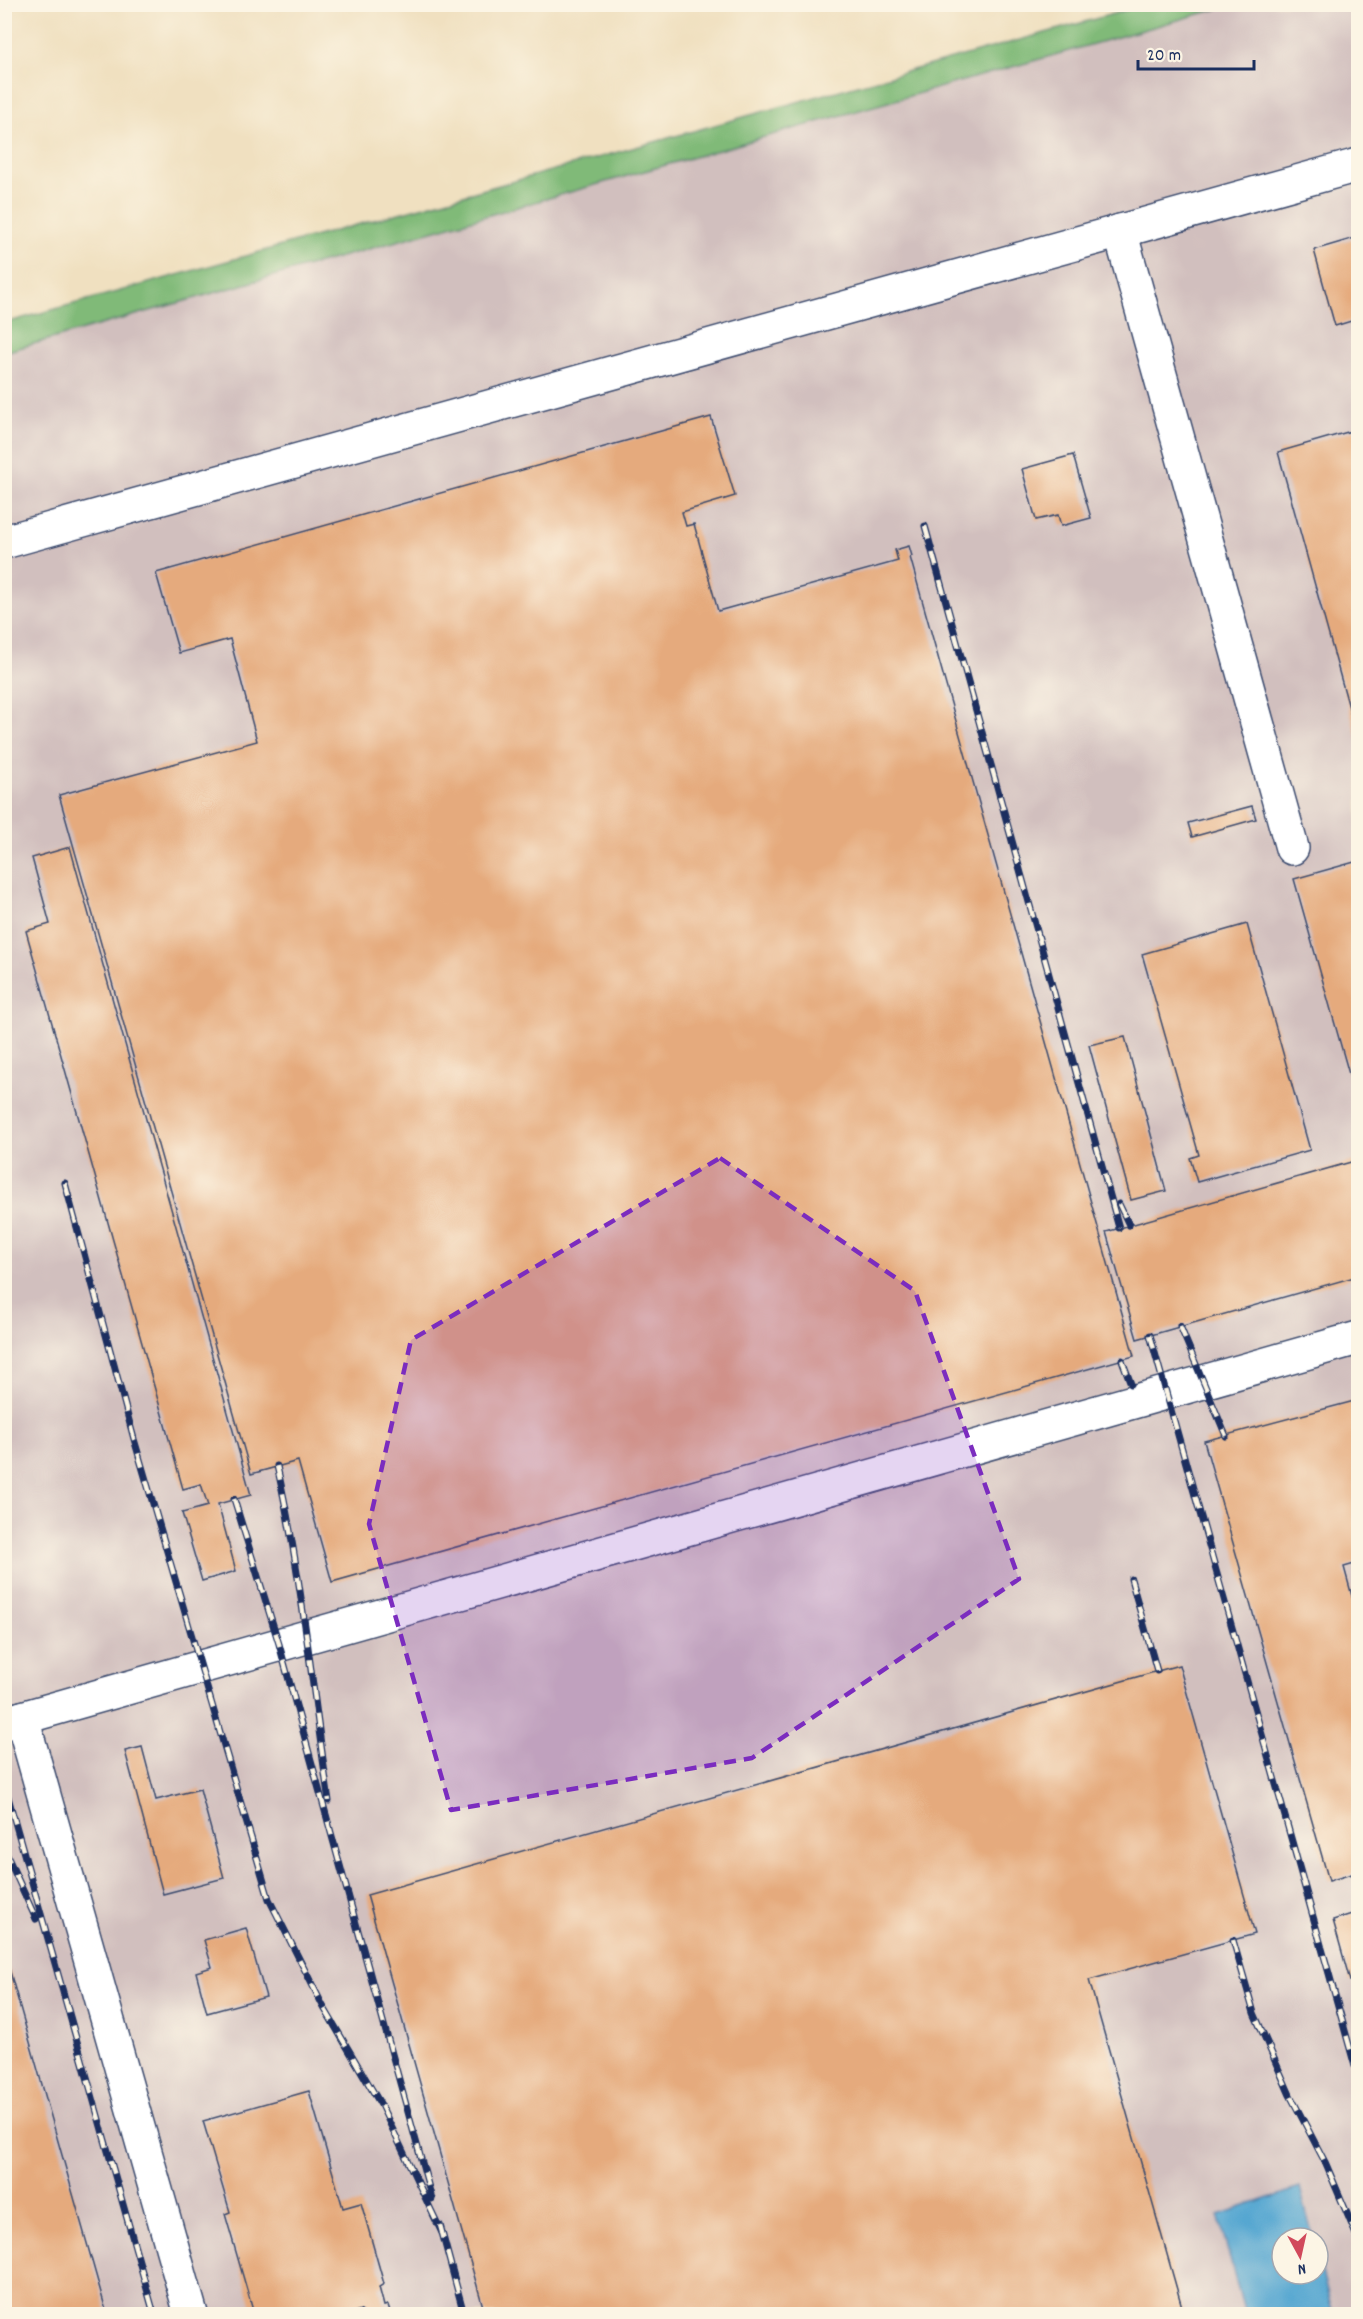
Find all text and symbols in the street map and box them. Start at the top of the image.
scale bar [1138,33,1254,71]
text: 20 m [1147,44,1181,69]
north arrow [1270,2226,1330,2286]
text: N [1296,2256,1307,2280]

